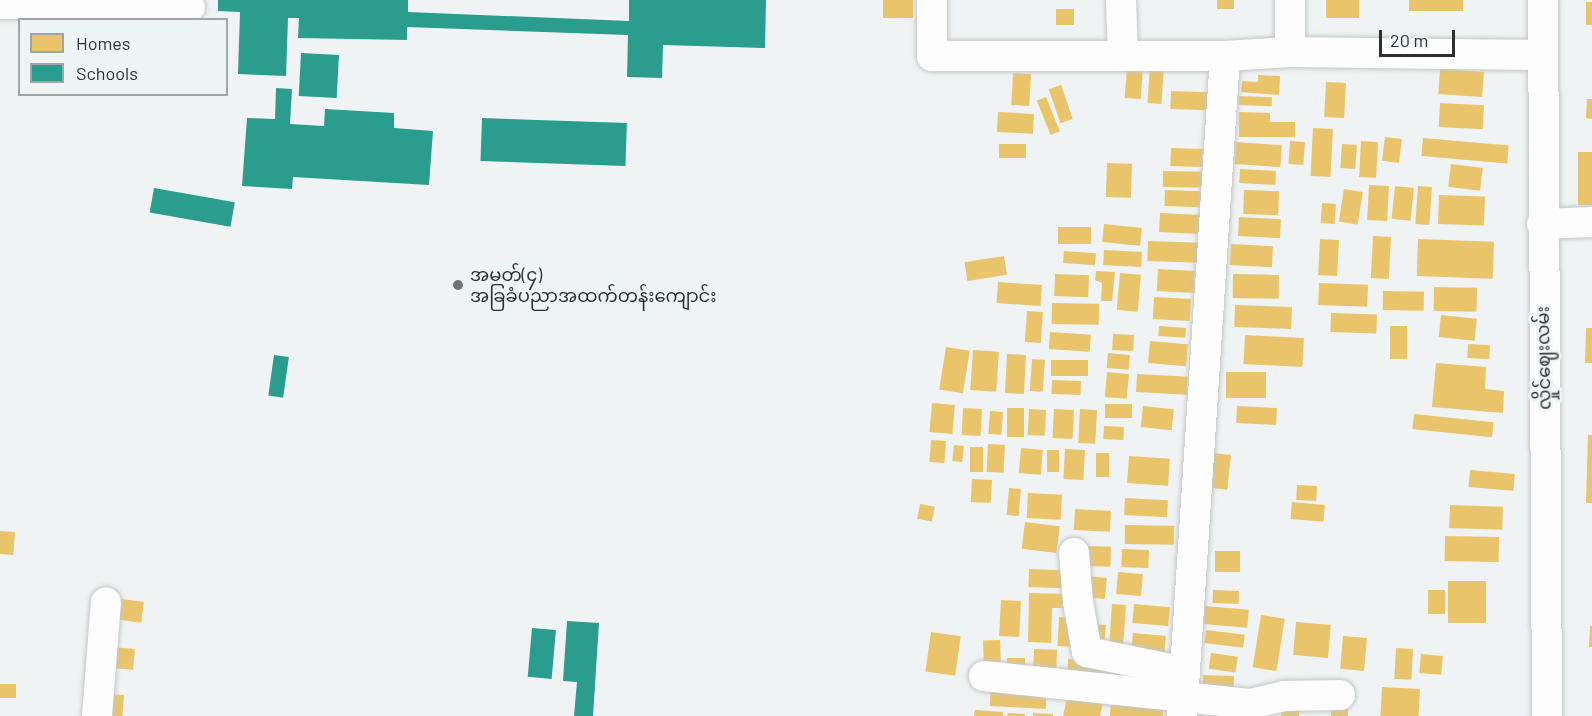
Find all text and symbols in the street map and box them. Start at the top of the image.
legend [18,18,228,96]
scale bar [1382,18,1458,56]
text: 20 m [1390,29,1428,51]
text: Homes [76,32,130,54]
text: Schools [76,62,138,84]
place label: အမှတ်(၄) အခြခံပညာအထက်တန်းကျောင်း [470,264,717,306]
marker: အမှတ်(၄) အခြခံပညာအထက်တန်းကျောင်း [451,278,465,292]
street label: လှိုင်ဈေးလမ်း [1531,306,1555,410]

